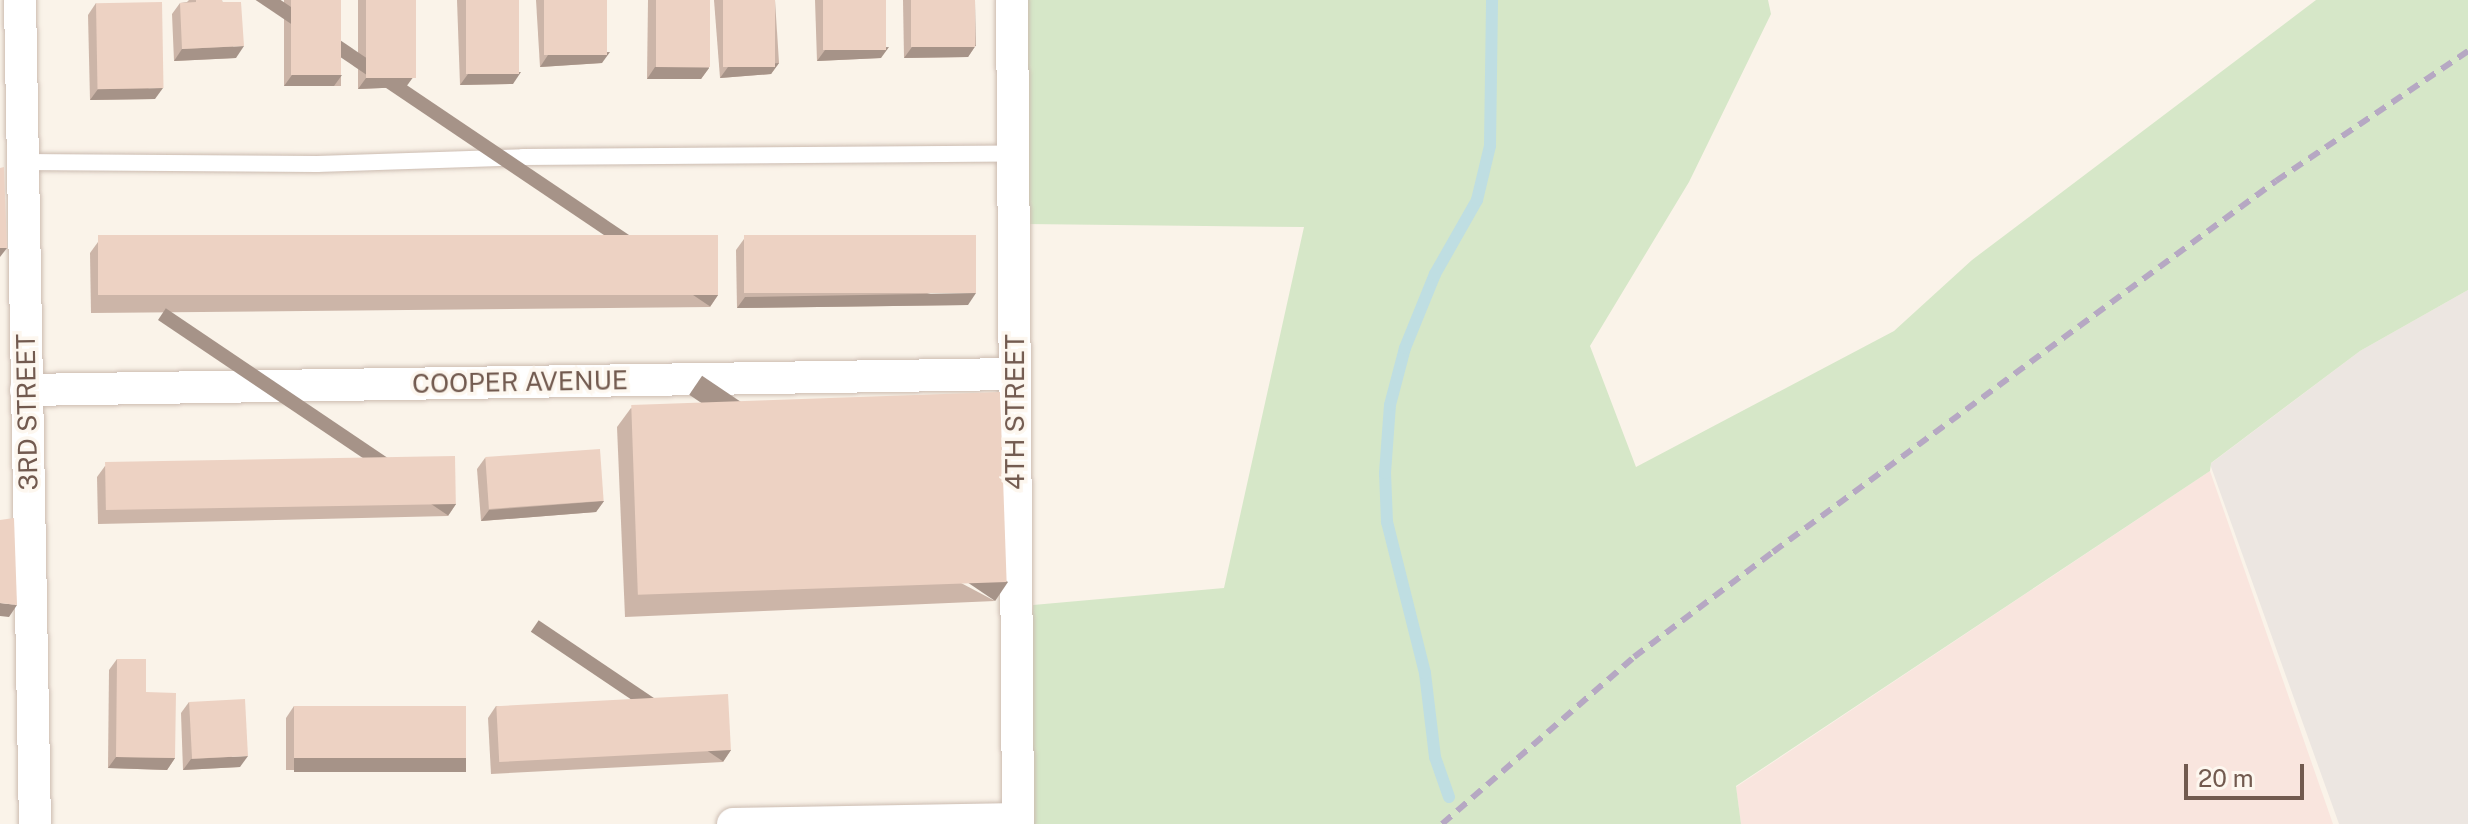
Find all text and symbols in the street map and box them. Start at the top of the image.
street label: 3RD STREET [10,333,44,491]
street label: 4TH STREET [999,334,1031,490]
street label: COOPER AVENUE [412,365,628,399]
scale bar [2188,748,2308,798]
text: 20 m [2198,764,2254,792]

